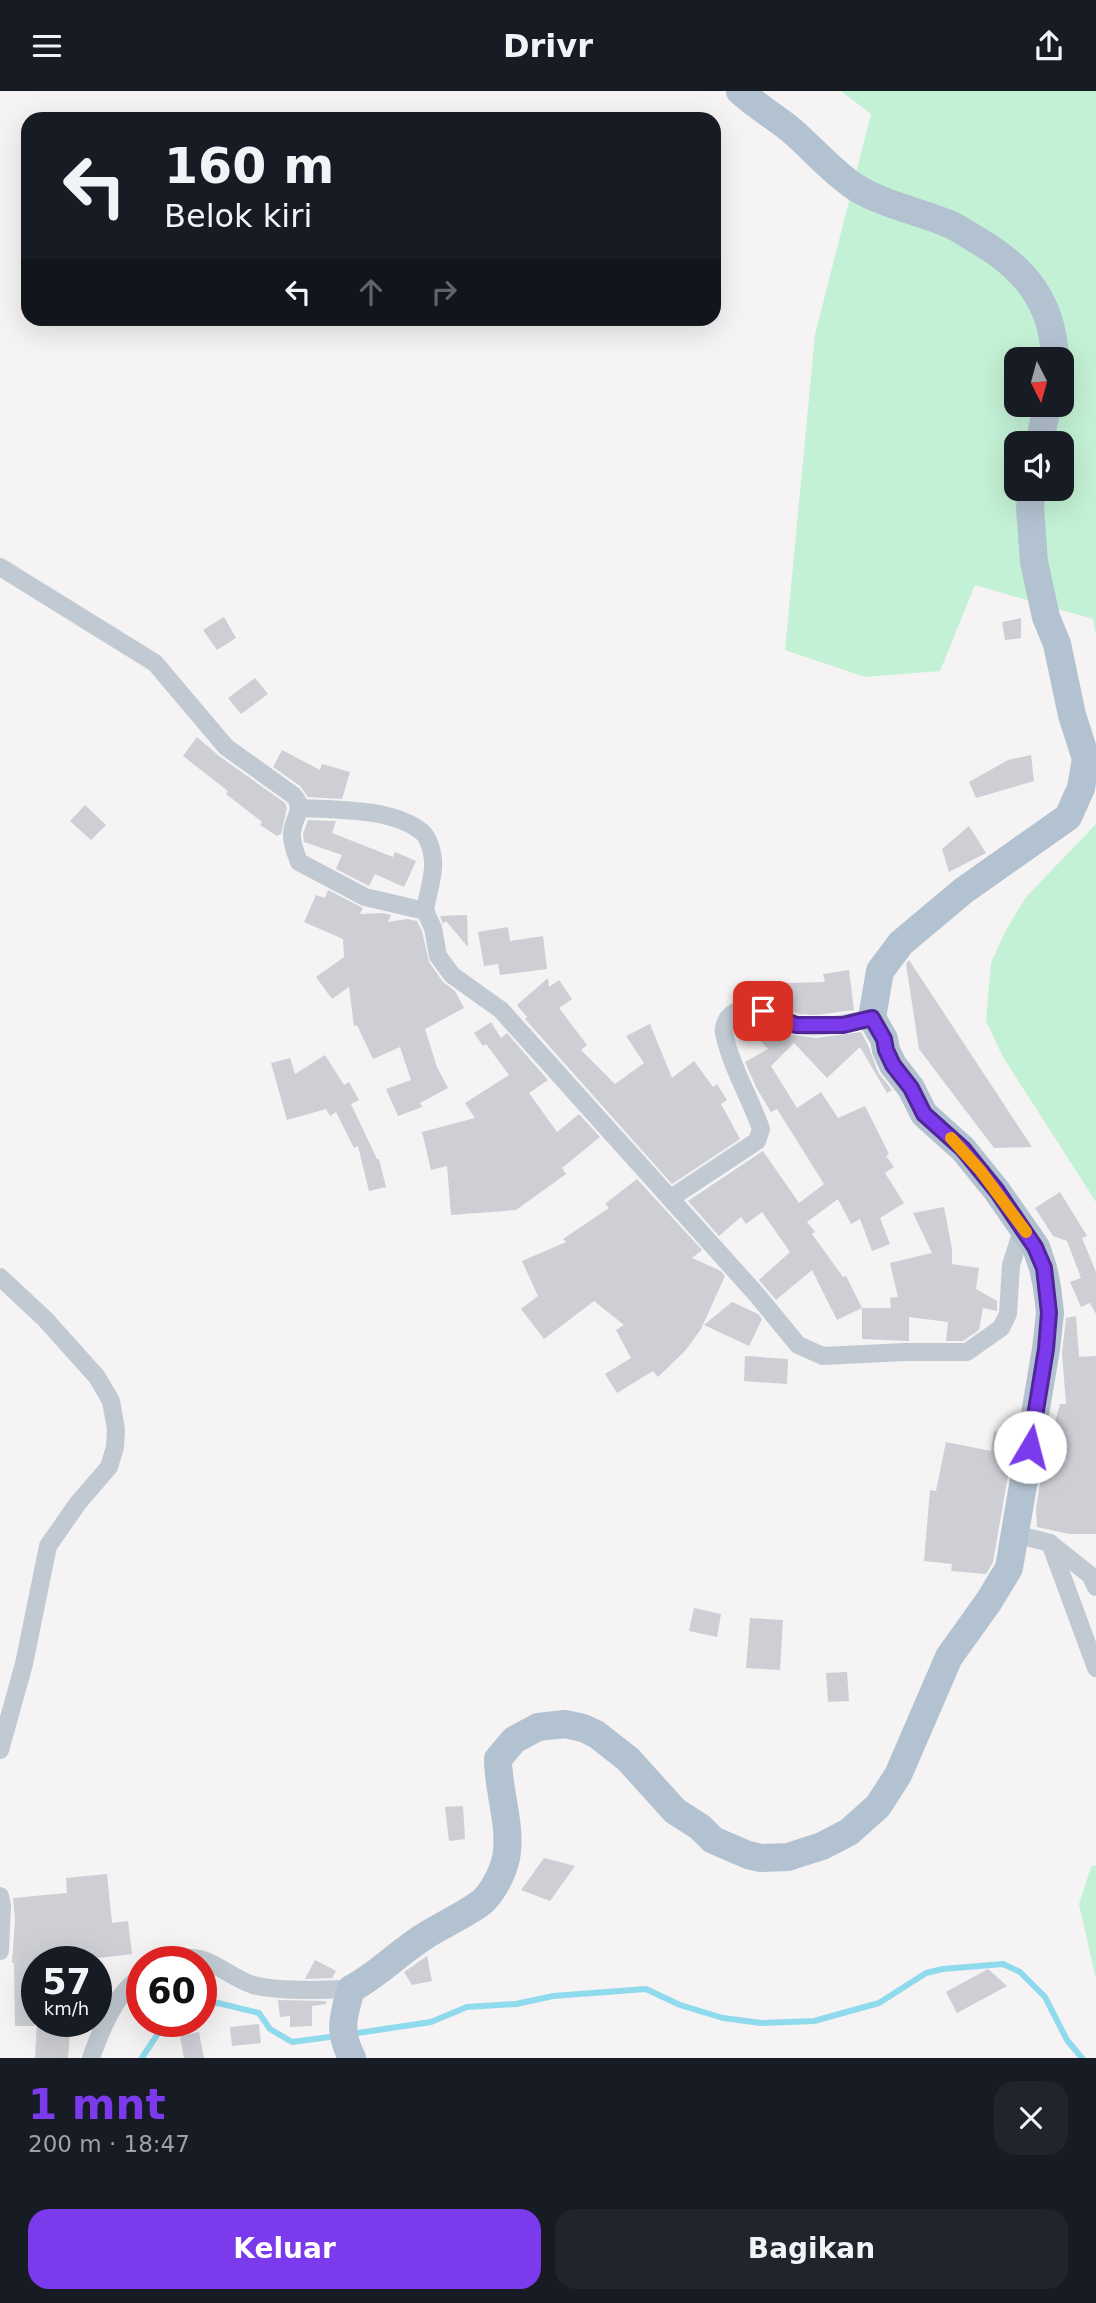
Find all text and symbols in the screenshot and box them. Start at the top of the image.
icon: menu [28,27,66,65]
text: Drivr [503,27,593,65]
icon: share [1030,27,1068,65]
text: 160 m [164,138,334,195]
icon: left [49,140,140,231]
text: Belok kiri [164,197,312,235]
icon: left [279,273,317,311]
icon: ahead [352,273,390,311]
icon: right [425,273,463,311]
north arrow [1004,347,1074,417]
map controls [1004,347,1074,501]
button: sound [1004,431,1074,501]
pin [733,981,793,1041]
icon: arrive [744,992,782,1030]
position arrow [993,1410,1067,1484]
speed limit sign: 60 [126,1946,217,2037]
text: 57 [42,1962,91,2002]
text: km/h [44,1998,89,2019]
text: 1 mnt [28,2080,166,2129]
button: close [994,2081,1068,2155]
text: 200 m · 18:47 [28,2131,190,2157]
button: Keluar [28,2209,541,2289]
button: Bagikan [555,2209,1068,2289]

